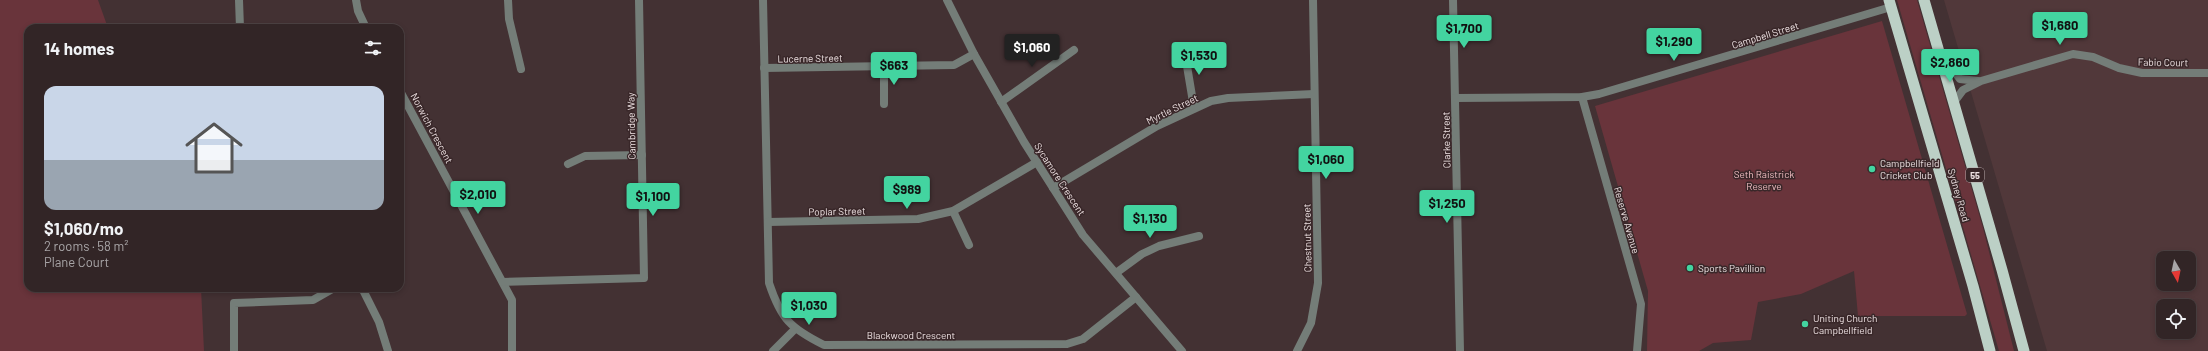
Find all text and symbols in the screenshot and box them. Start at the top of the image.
pin: $1,680 [2027,12,2093,46]
pin: $1,700 [1431,15,1497,49]
text: $1,680 [2042,17,2078,33]
street label: Campbell Street [1730,19,1800,51]
text: $1,700 [1446,20,1482,36]
pin: $1,290 [1641,28,1707,62]
text: $1,290 [1655,33,1693,49]
pin: $1,060 [999,34,1065,68]
icon: filters [362,37,384,59]
text: 14 homes [44,38,114,58]
text: $1,060 [1014,39,1050,55]
pin: $1,530 [1166,42,1232,76]
text: $1,530 [1181,47,1217,63]
pin: $2,860 [1917,49,1983,83]
street label: Lucerne Street [777,51,843,65]
pin: $663 [870,52,918,86]
text: $2,860 [1930,54,1970,70]
street label: Fabio Court [2138,56,2189,68]
text: $663 [880,57,908,73]
street label: Norwich Crescent [408,91,456,165]
street label: Myrtle Street [1144,91,1200,127]
street label: Cambridge Way [624,92,638,160]
street label: Clarke Street [1440,111,1452,168]
icon: home [178,112,250,184]
street label: Sycamore Crescent [1032,140,1088,218]
pin: $1,060 [1293,146,1359,180]
text: $1,060 [1308,151,1344,167]
place label: Campbellfield Cricket Club [1880,157,1939,181]
marker: Campbellfield Cricket Club [1867,164,1877,174]
street label: Sydney Road [1946,167,1972,223]
park label: Seth Raistrick Reserve [1734,168,1794,192]
road number: 55 [1966,168,1984,182]
pin: $989 [883,176,931,210]
pin: $2,010 [445,181,511,215]
text: $989 [893,181,921,197]
pin: $1,100 [620,183,686,217]
street label: Reserve Avenue [1612,185,1642,255]
text: $2,010 [459,186,497,202]
text: $1,100 [636,188,670,204]
pin: $1,250 [1414,190,1480,224]
text: $1,250 [1428,195,1466,211]
street label: Chestnut Street [1300,203,1314,272]
street label: Poplar Street [808,204,866,217]
pin: $1,130 [1117,205,1183,239]
text: $1,130 [1133,210,1167,226]
text: $1,060/mo [44,218,123,238]
text: 2 rooms · 58 m² [44,238,128,254]
north arrow [2156,251,2196,291]
map controls [2156,251,2196,339]
text: Plane Court [44,254,109,270]
place label: Sports Pavillion [1698,262,1765,274]
marker: Sports Pavillion [1685,263,1695,273]
pin: $1,030 [776,292,842,326]
text: $1,030 [791,297,828,313]
button: locate [2156,299,2196,339]
place label: Uniting Church Campbellfield [1813,312,1877,336]
marker: Uniting Church Campbellfield [1800,319,1810,329]
street label: Blackwood Crescent [867,329,956,341]

